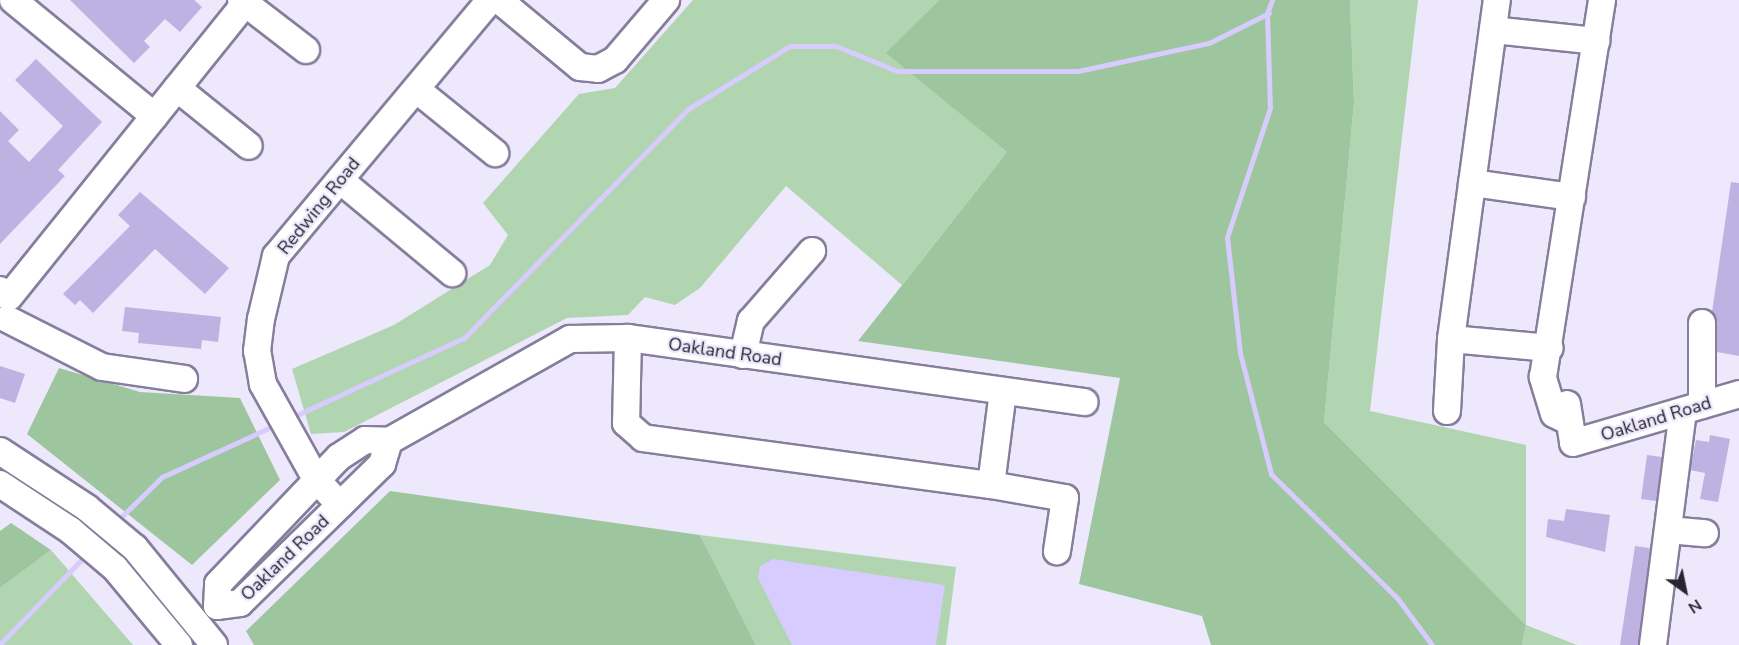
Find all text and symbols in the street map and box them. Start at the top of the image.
street label: Redwing Road [273,153,365,259]
street label: Oakland Road [667,333,783,371]
street label: Oakland Road [1598,392,1714,446]
street label: Oakland Road [236,510,334,606]
north arrow [1655,561,1715,621]
text: N [1684,594,1706,619]

